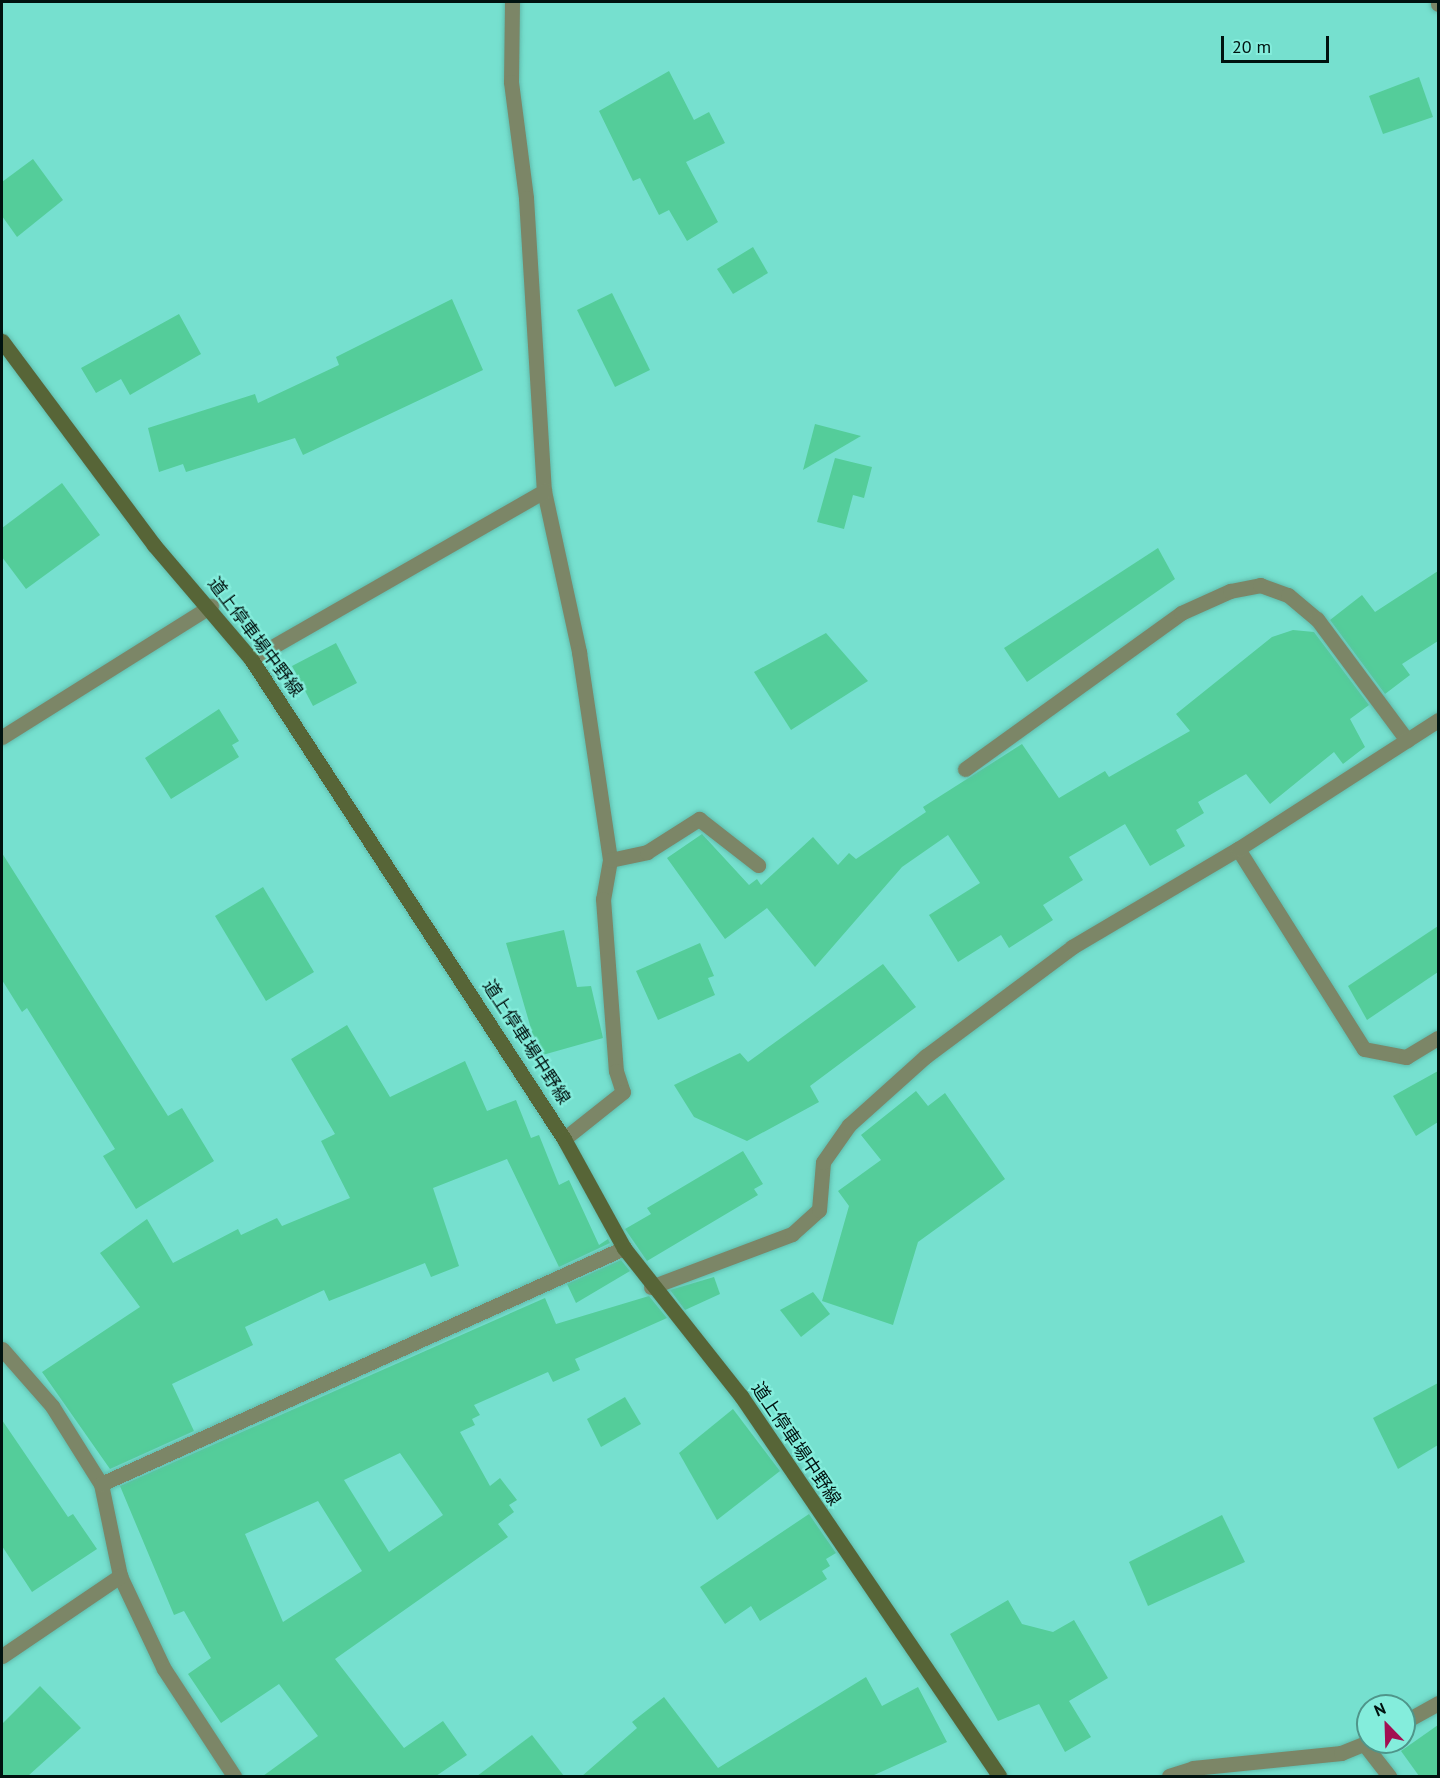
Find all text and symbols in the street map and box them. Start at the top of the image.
scale bar [1224,24,1332,62]
text: 20 m [1232,35,1271,58]
street label: 道上停車場中野線 [203,573,307,701]
street label: 道上停車場中野線 [478,976,574,1108]
street label: 道上停車場中野線 [747,1378,845,1510]
north arrow [1356,1694,1416,1754]
text: N [1371,1698,1388,1721]

